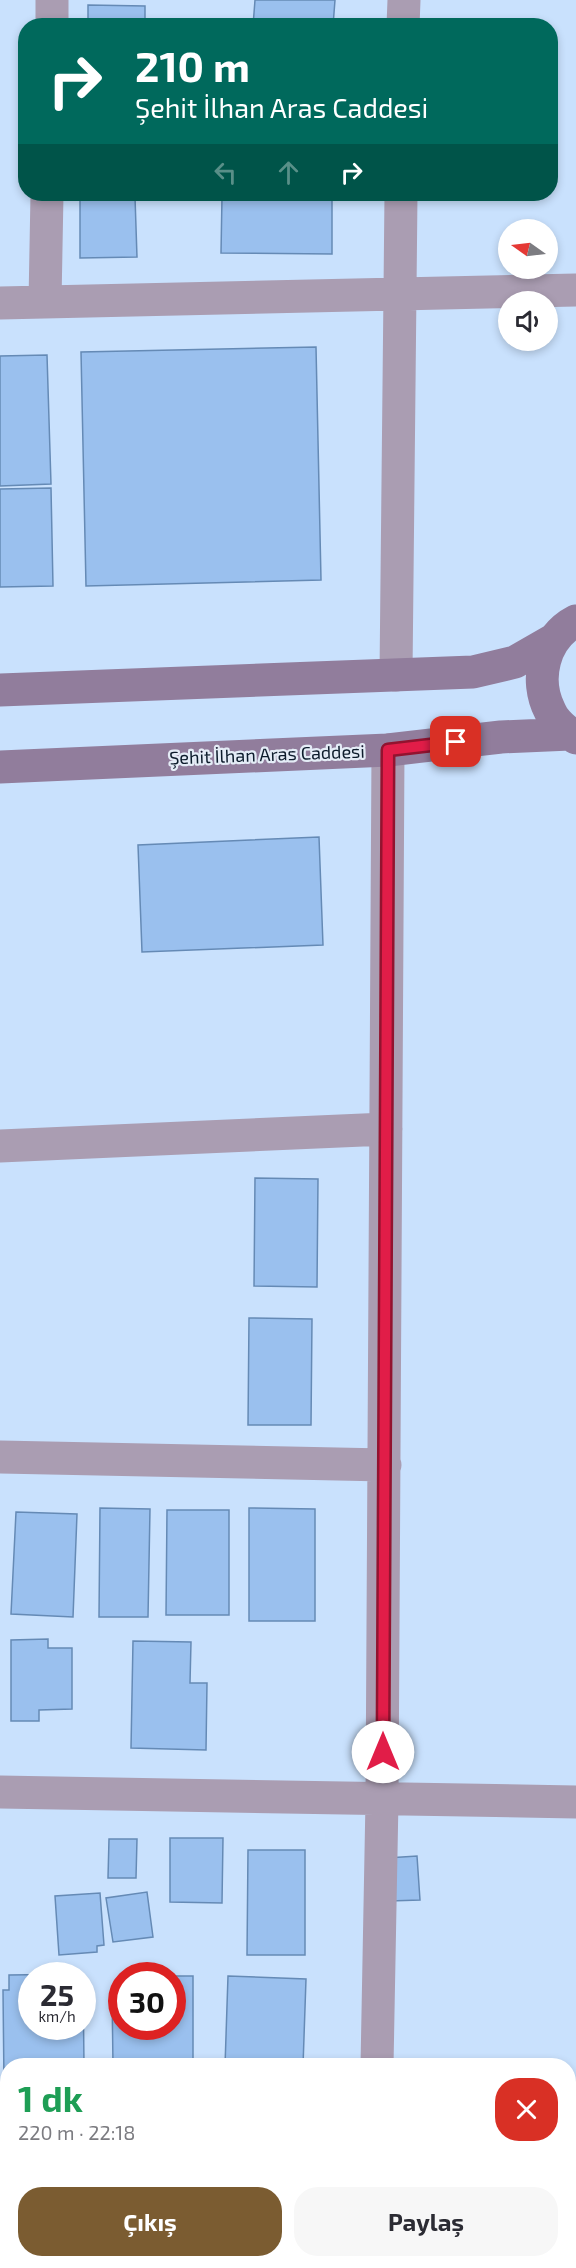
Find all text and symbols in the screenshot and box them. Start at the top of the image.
text: 210 m [135,40,250,90]
icon: right [36,42,114,120]
text: Şehit İlhan Aras Caddesi [135,91,428,123]
icon: left [209,156,242,189]
icon: ahead [272,156,305,189]
icon: right [335,156,368,189]
north arrow [498,219,558,279]
map controls [498,219,558,351]
button: sound [498,291,558,351]
pin [430,716,481,767]
icon: arrive [439,725,472,758]
street label: Şehit İlhan Aras Caddesi [169,740,365,769]
position arrow [351,1720,415,1784]
speed limit sign: 30 [108,1962,186,2040]
text: 25 [40,1976,74,2012]
text: km/h [38,2007,76,2025]
text: 1 dk [18,2076,83,2119]
button: close [495,2078,558,2141]
text: 220 m · 22:18 [18,2120,135,2144]
button: Çıkış [18,2187,282,2256]
button: Paylaş [294,2187,558,2256]

